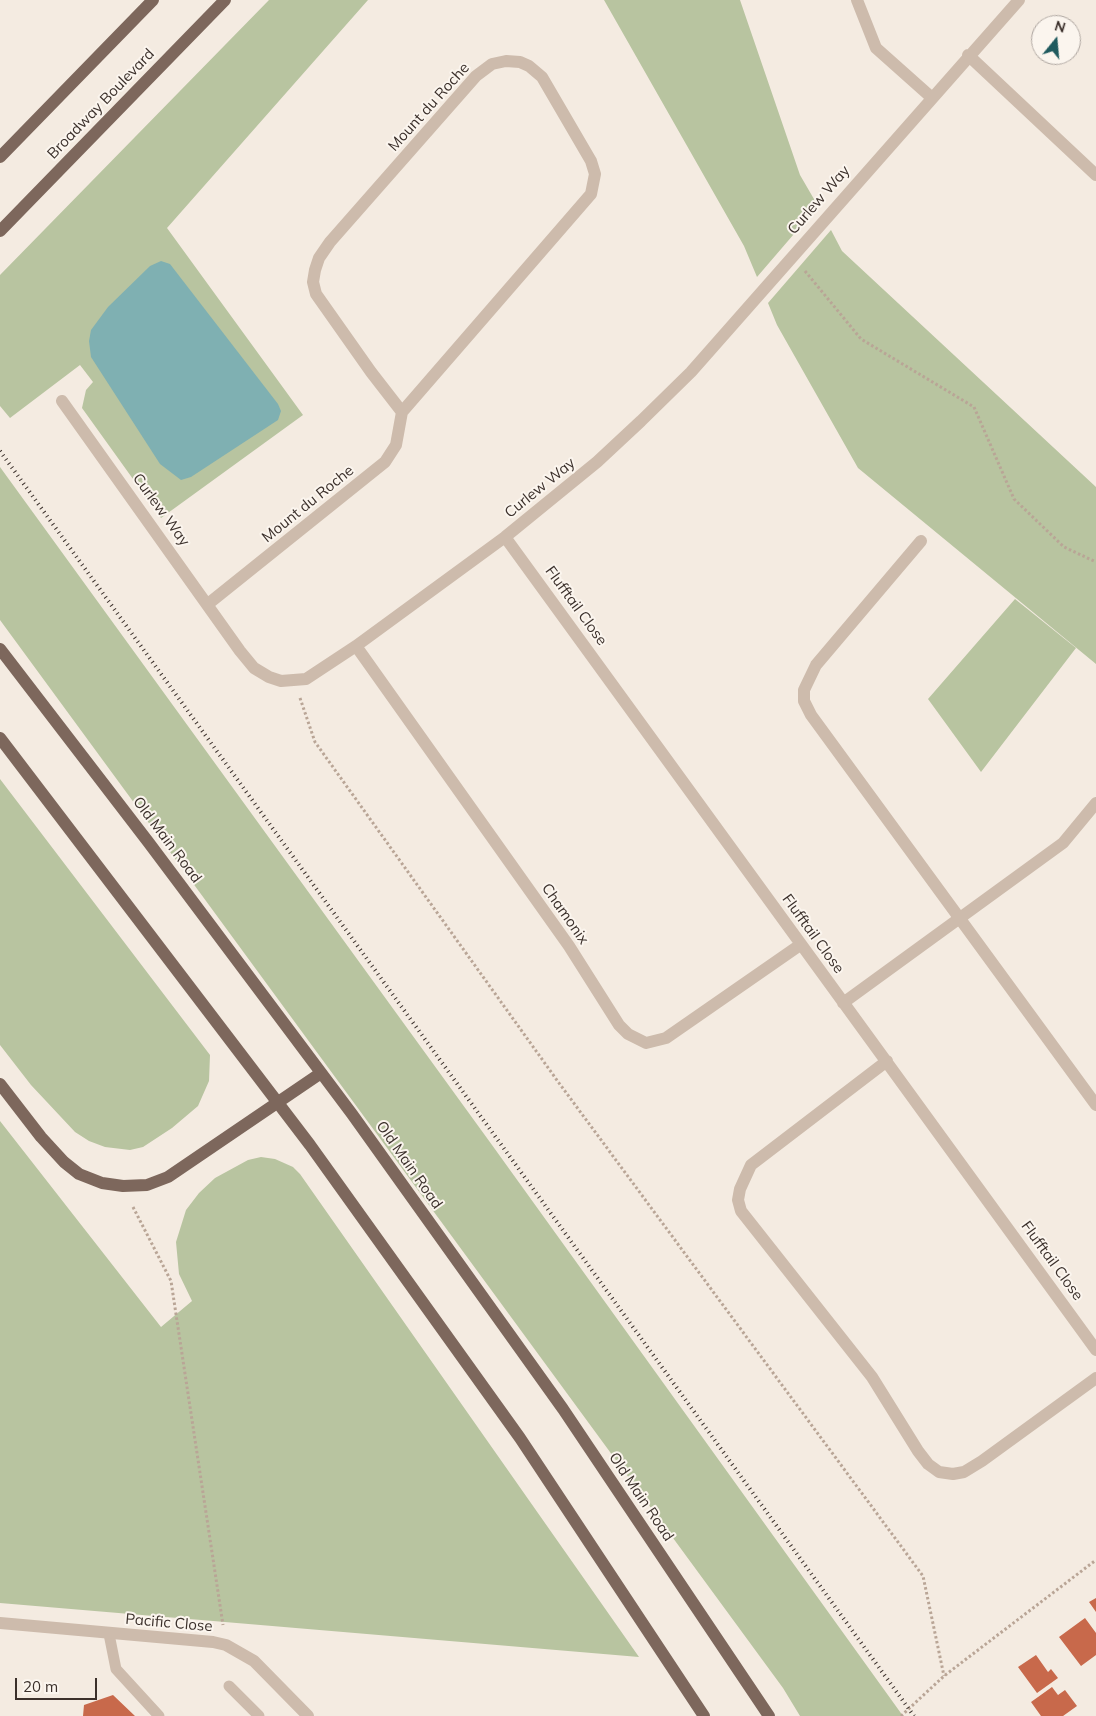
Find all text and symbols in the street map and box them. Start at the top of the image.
north arrow [1031,15,1081,65]
text: N [1052,16,1068,37]
street label: Broadway Boulevard [44,45,158,163]
street label: Mount du Roche [385,59,473,155]
street label: Curlew Way [784,162,854,238]
street label: Curlew Way [501,454,579,522]
street label: Mount du Roche [259,462,357,546]
street label: Curlew Way [129,470,193,550]
street label: Flufftail Close [541,563,611,649]
street label: Old Main Road [129,793,205,887]
street label: Chamonix [538,880,592,948]
street label: Flufftail Close [778,891,848,977]
street label: Old Main Road [372,1118,446,1212]
street label: Flufftail Close [1017,1218,1087,1304]
street label: Old Main Road [605,1449,677,1545]
street label: Pacific Close [125,1610,213,1636]
scale bar [18,1668,100,1700]
text: 20 m [23,1677,58,1696]

